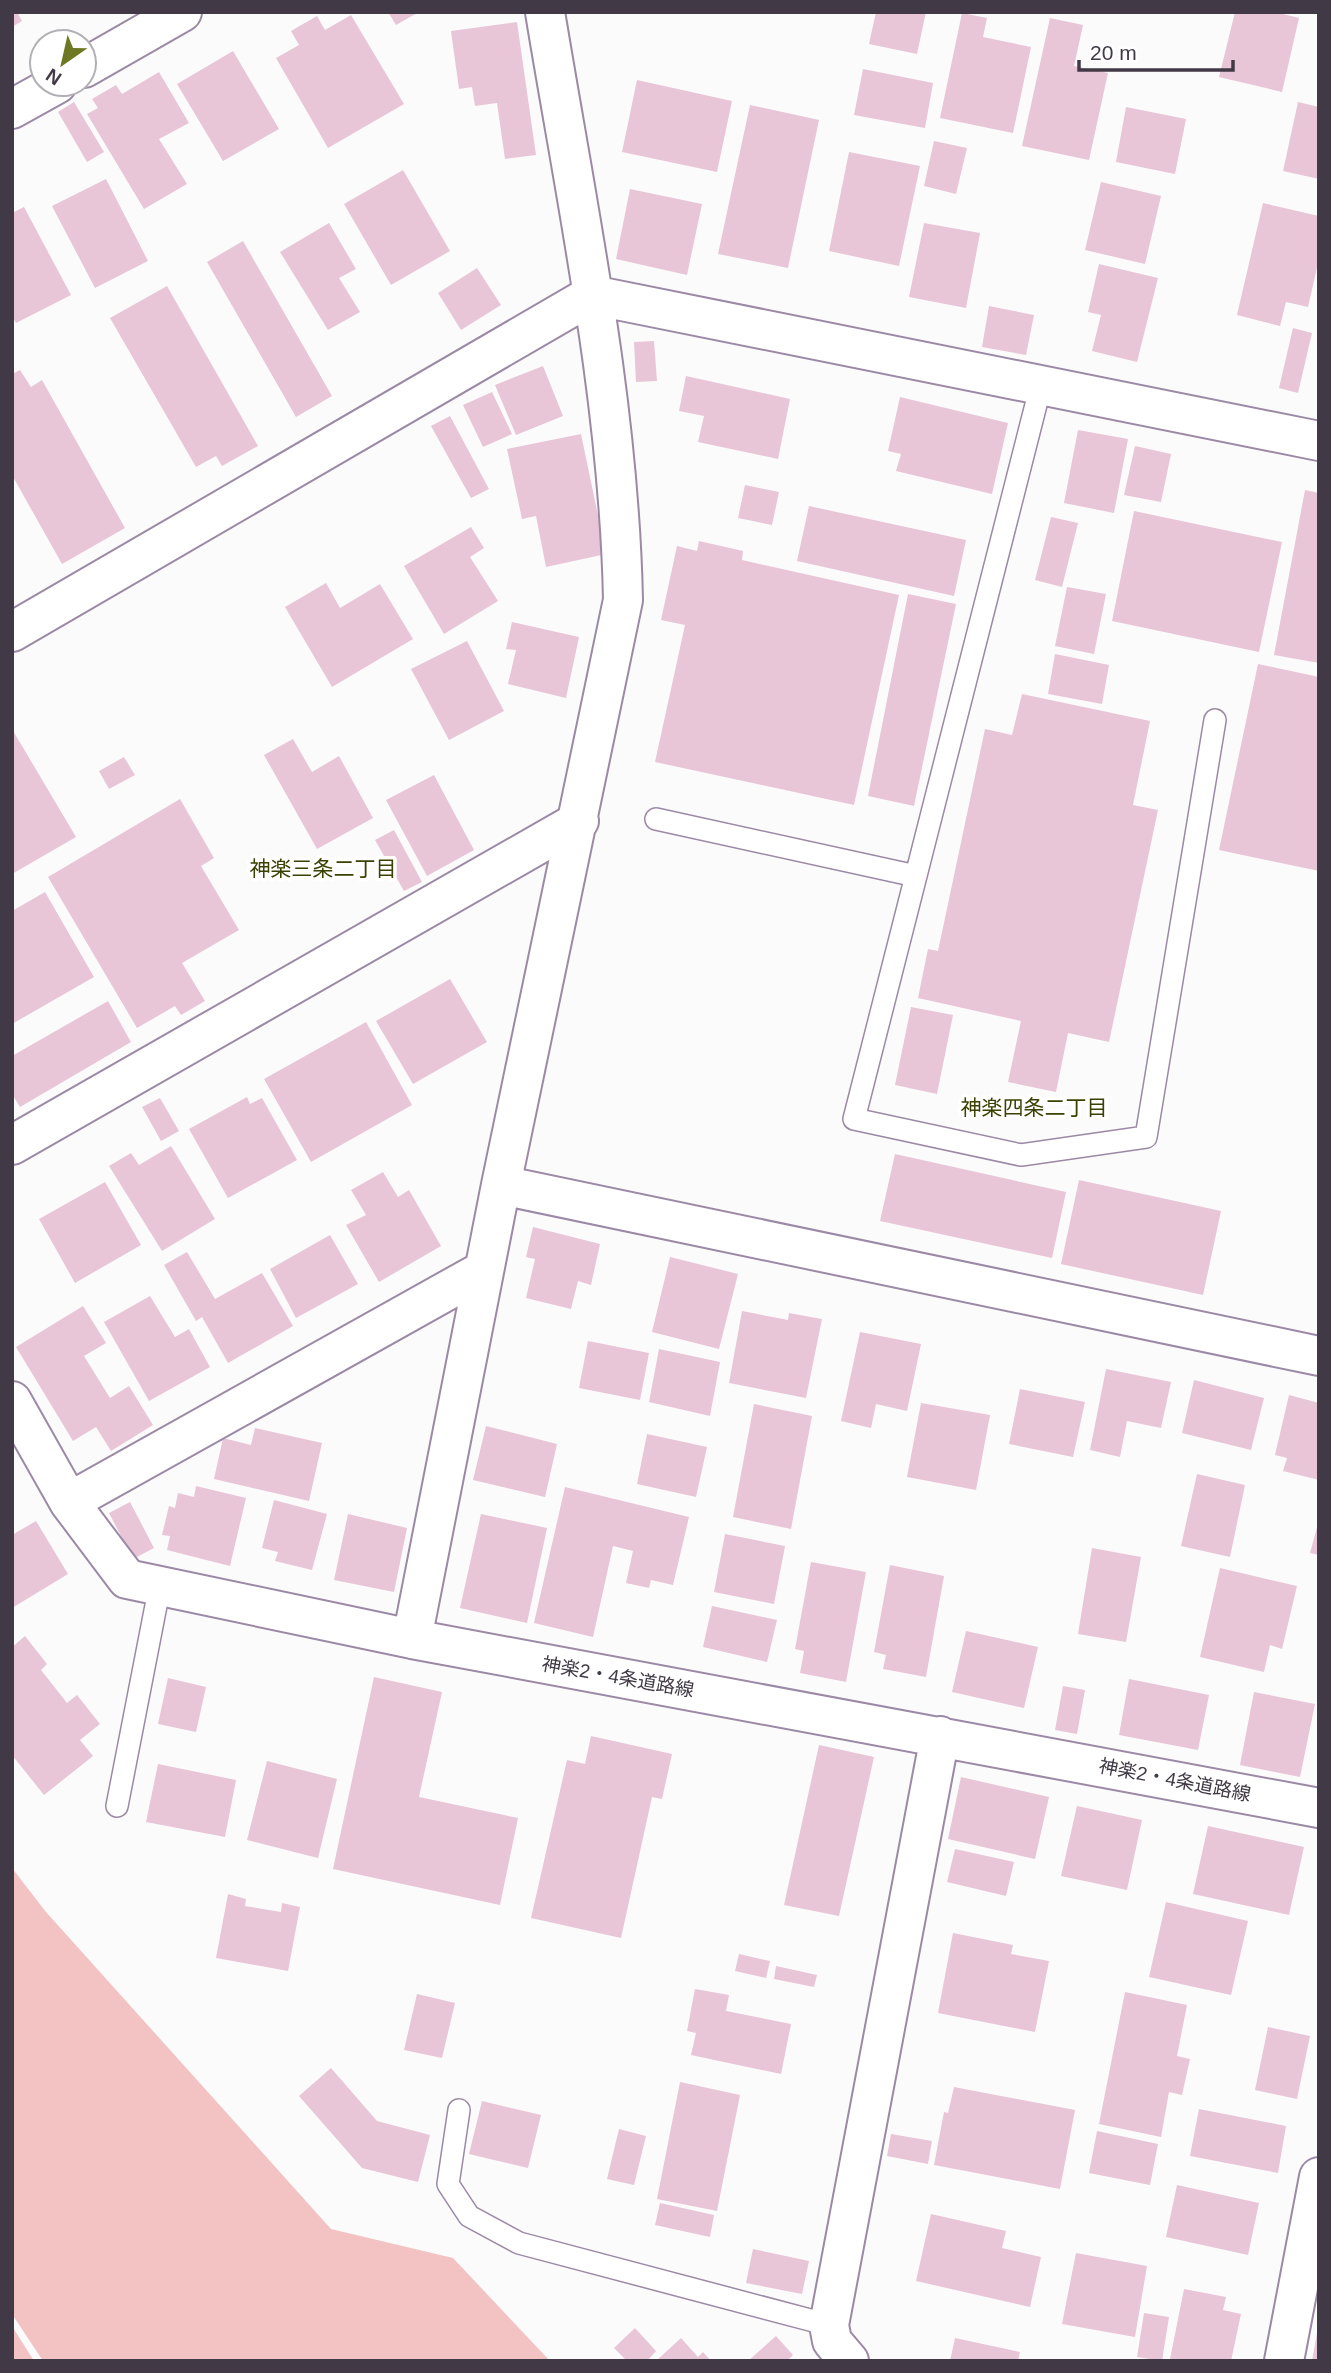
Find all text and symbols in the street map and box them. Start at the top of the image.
north arrow [28,28,98,98]
scale bar [1079,28,1233,72]
text: 20 m [1090,41,1137,64]
text: N [42,64,65,89]
district label: 神楽三条二丁目 [250,857,397,880]
district label: 神楽四条二丁目 [961,1096,1108,1119]
street label: 神楽2・4条道路線 [540,1653,696,1701]
street label: 神楽2・4条道路線 [1097,1755,1253,1805]

